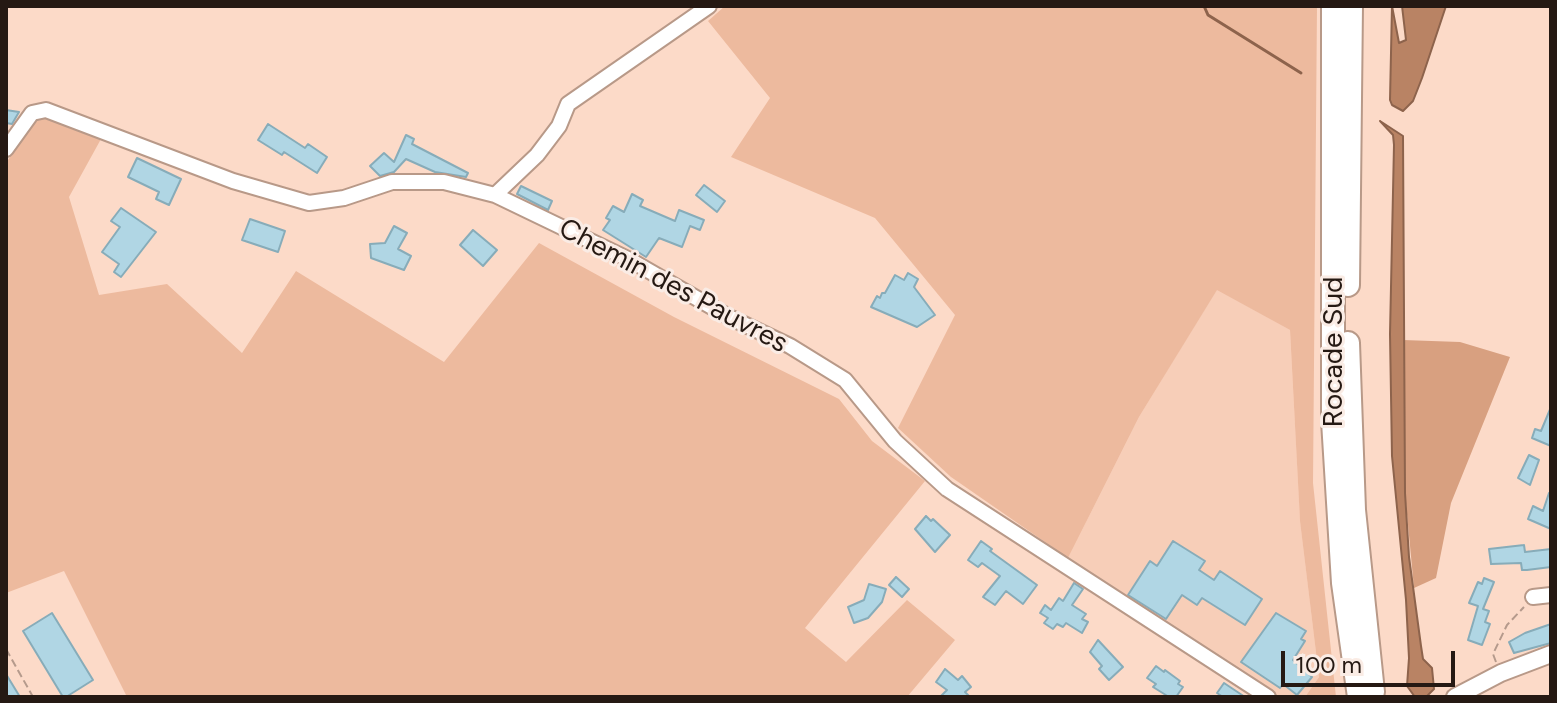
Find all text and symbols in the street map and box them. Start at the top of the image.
street label: Chemin des Pauvres [553,212,793,360]
street label: Rocade Sud [1317,276,1351,428]
scale bar [1285,635,1459,685]
text: 100 m [1295,650,1362,679]

